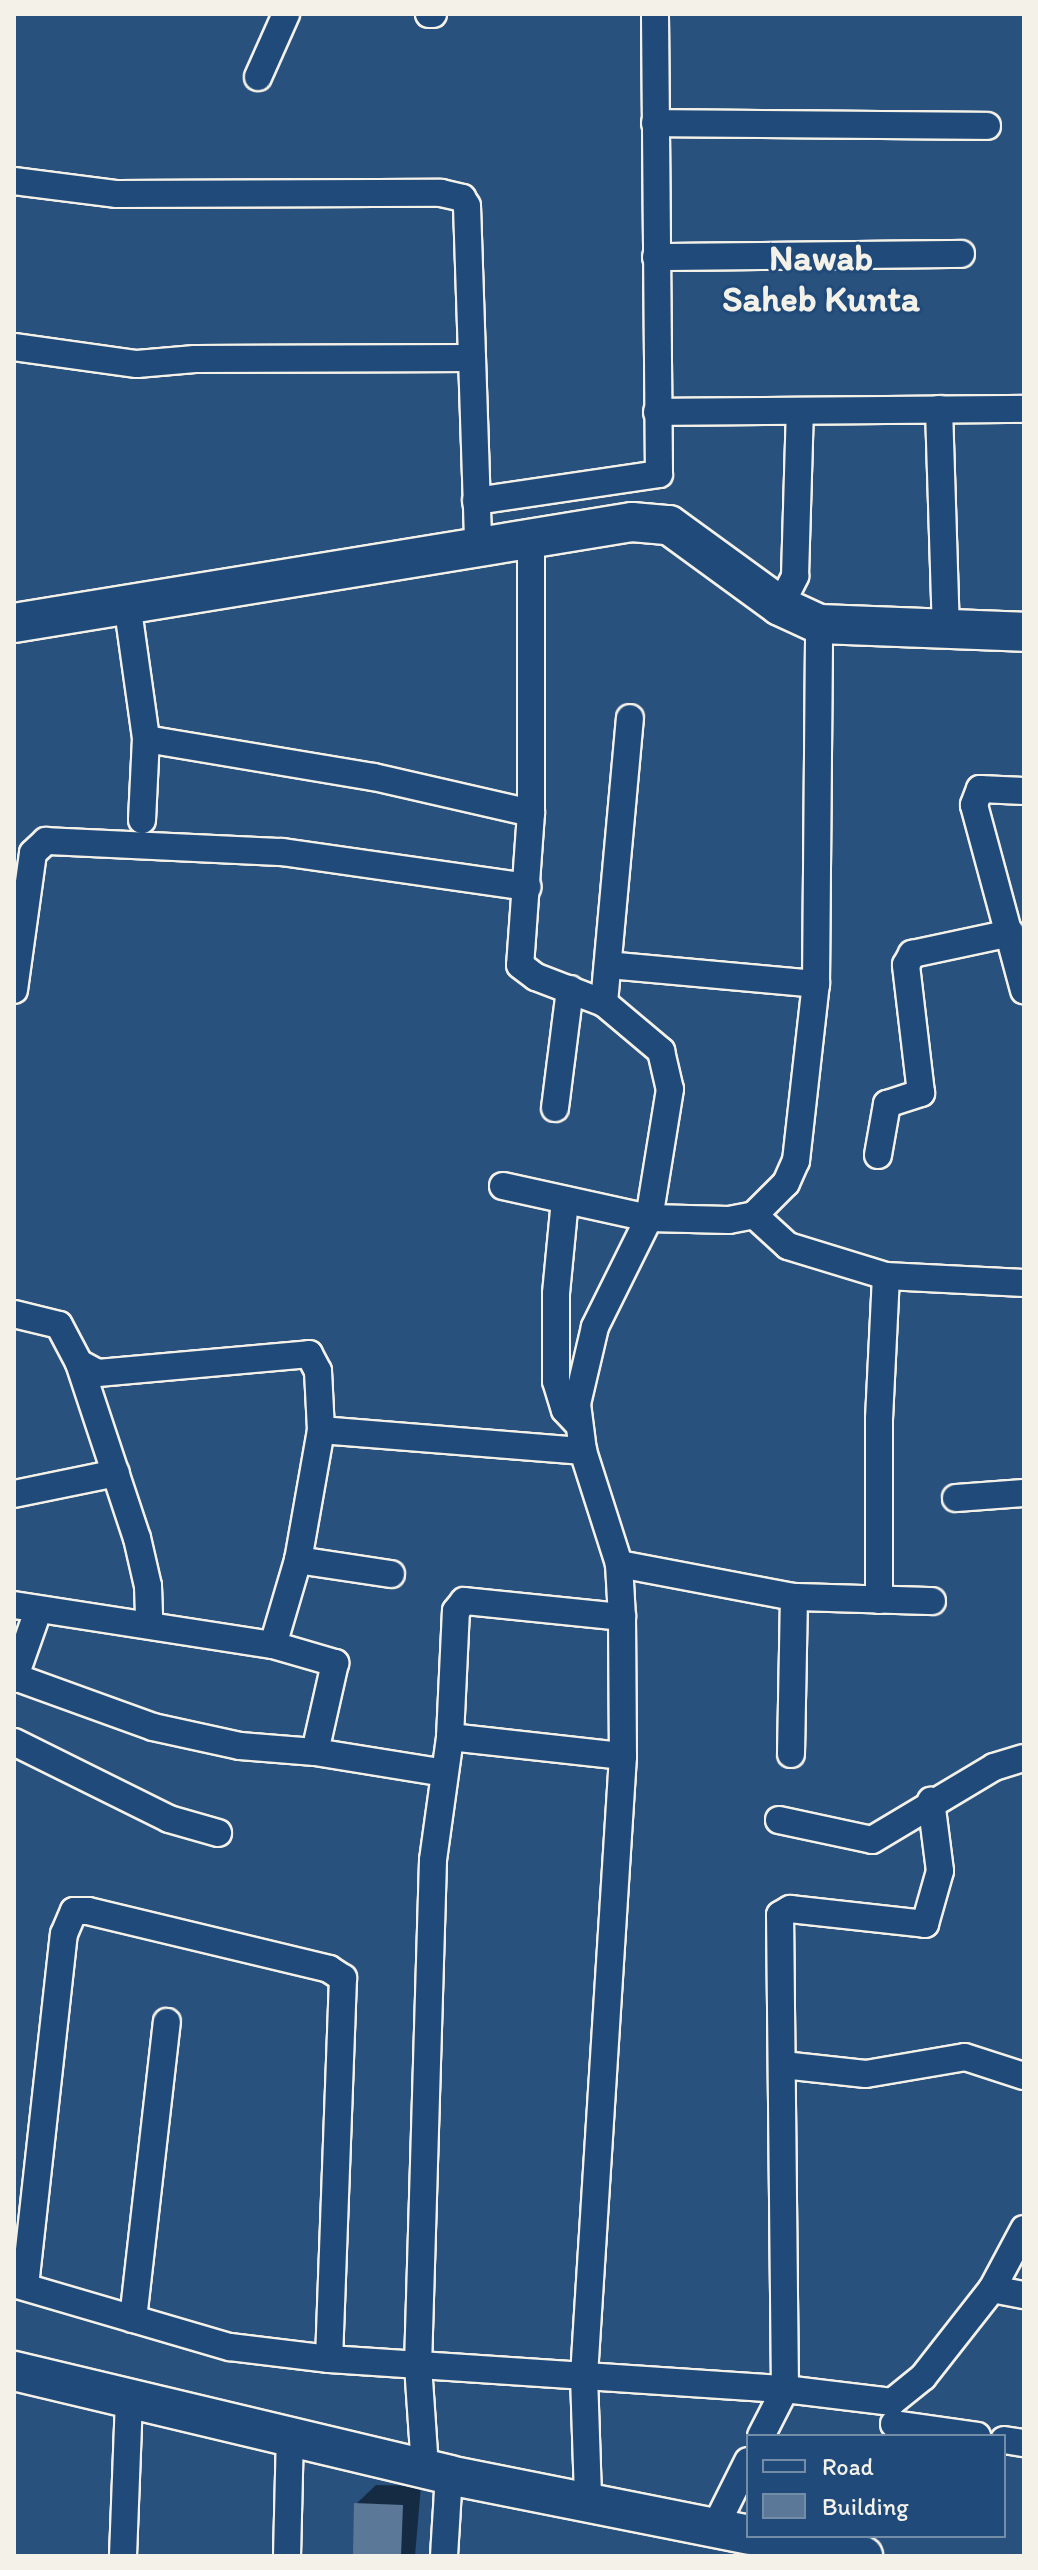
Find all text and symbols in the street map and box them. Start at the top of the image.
district label: Nawab Saheb Kunta [723,235,919,320]
legend [746,2434,1006,2538]
text: Road [822,2452,874,2481]
text: Building [822,2492,909,2521]

